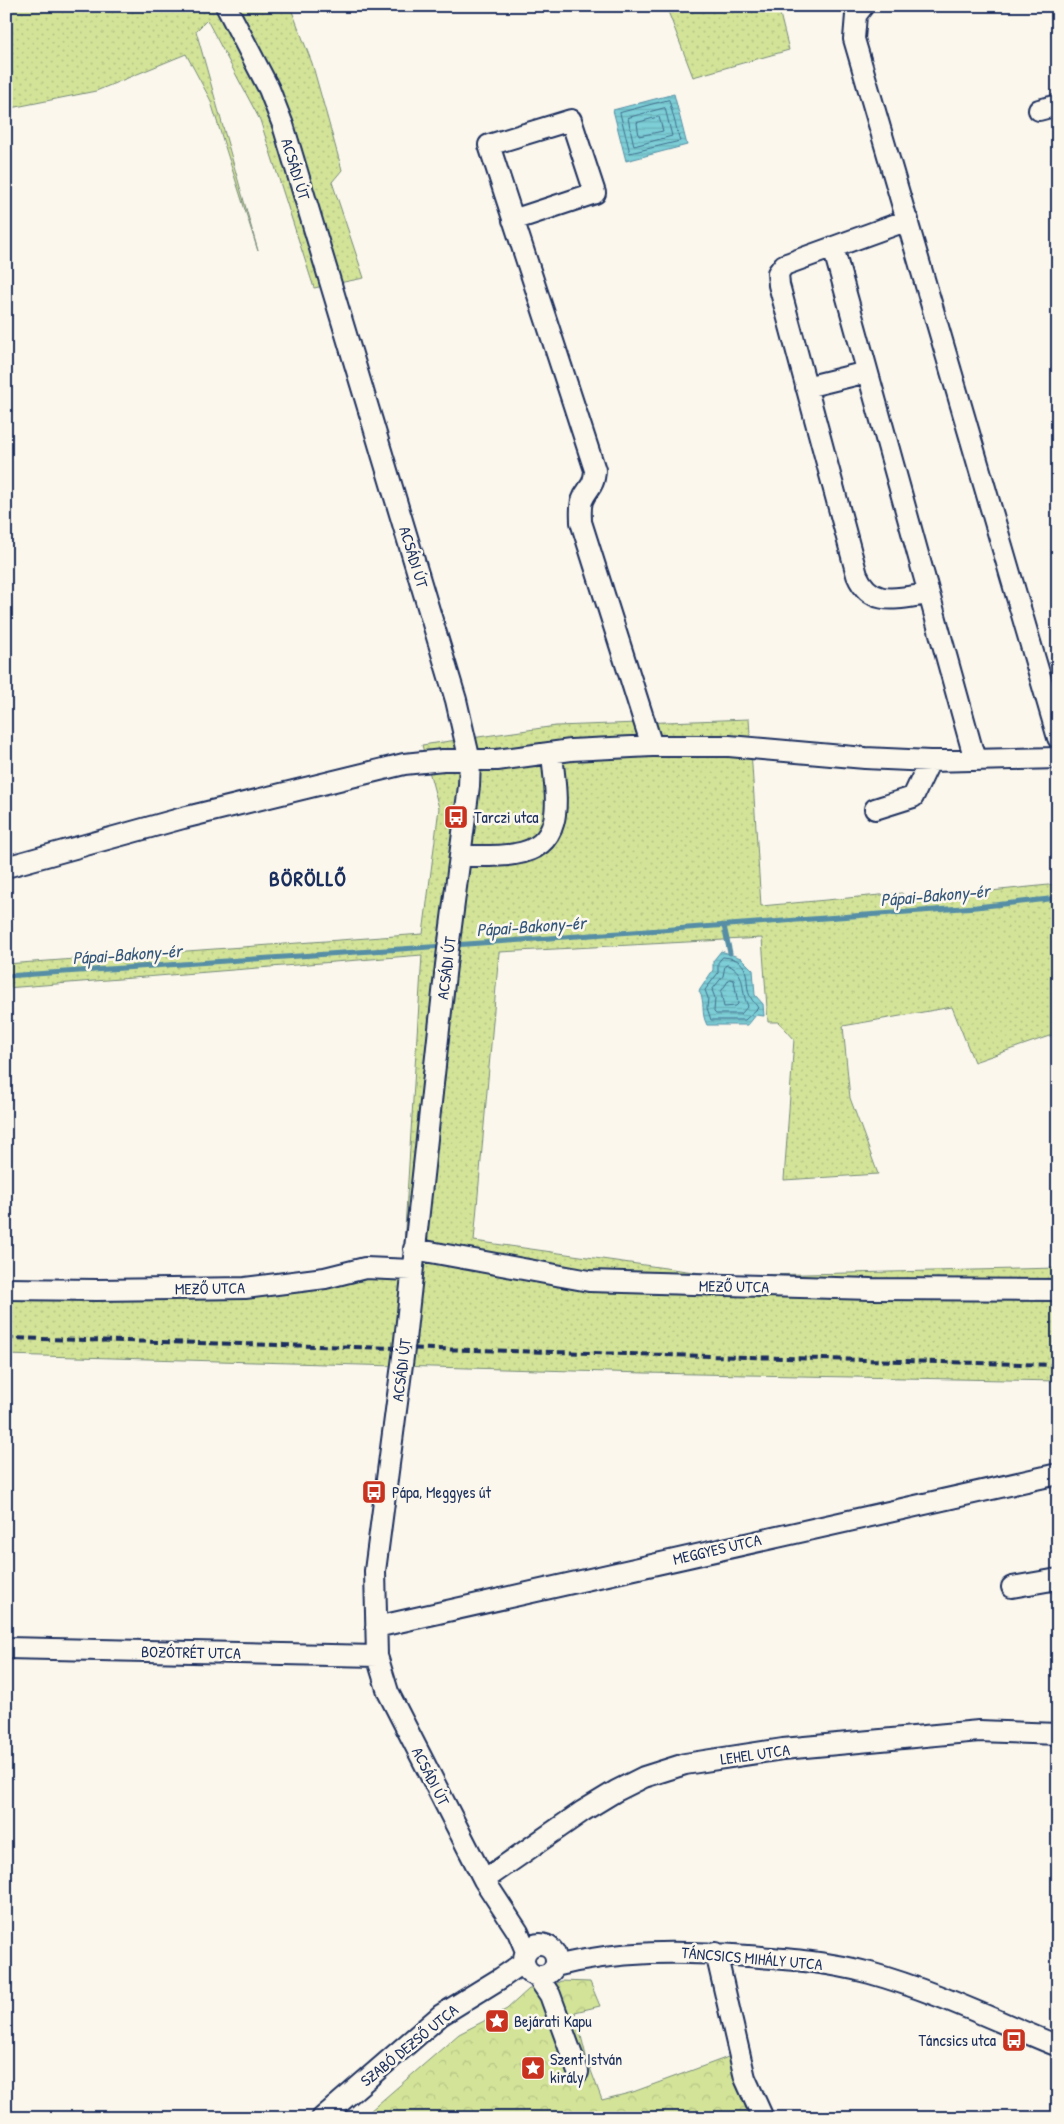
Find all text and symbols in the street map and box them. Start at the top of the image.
street label: ACSÁDI ÚT [276,136,316,203]
street label: ACSÁDI ÚT [394,524,434,591]
bus stop icon: Tarczi utca [443,804,469,830]
place label: Tarczi utca [474,806,539,828]
district label: BÖRÖLLŐ [269,864,347,893]
water label: Pápai-Bakony-ér [879,878,993,912]
water label: Pápai-Bakony-ér [475,910,589,942]
street label: ACSÁDI ÚT [431,935,461,1001]
water label: Pápai-Bakony-ér [71,938,185,970]
street label: MEZŐ UTCA [699,1274,769,1298]
street label: MEZŐ UTCA [175,1276,245,1300]
street label: ACSÁDI ÚT [386,1337,416,1403]
bus stop icon: Pápa, Meggyes út [361,1479,387,1505]
place label: Pápa, Meggyes út [392,1481,492,1503]
street label: MEGGYES UTCA [671,1528,764,1570]
street label: BOZÓTRÉT UTCA [141,1640,241,1664]
street label: LEHEL UTCA [719,1738,791,1770]
street label: ACSÁDI ÚT [407,1743,455,1810]
street label: TÁNCSICS MIHÁLY UTCA [680,1941,824,1975]
street label: SZABÓ DEZSŐ UTCA [356,1999,463,2091]
place icon: Bejárati Kapu [484,2008,510,2034]
place label: Bejárati Kapu [514,2010,592,2032]
bus stop icon: Táncsics utca [1001,2027,1027,2053]
place label: Táncsics utca [919,2029,996,2051]
place label: Szent István király [550,2048,622,2088]
place icon: Szent István király [520,2055,546,2081]

